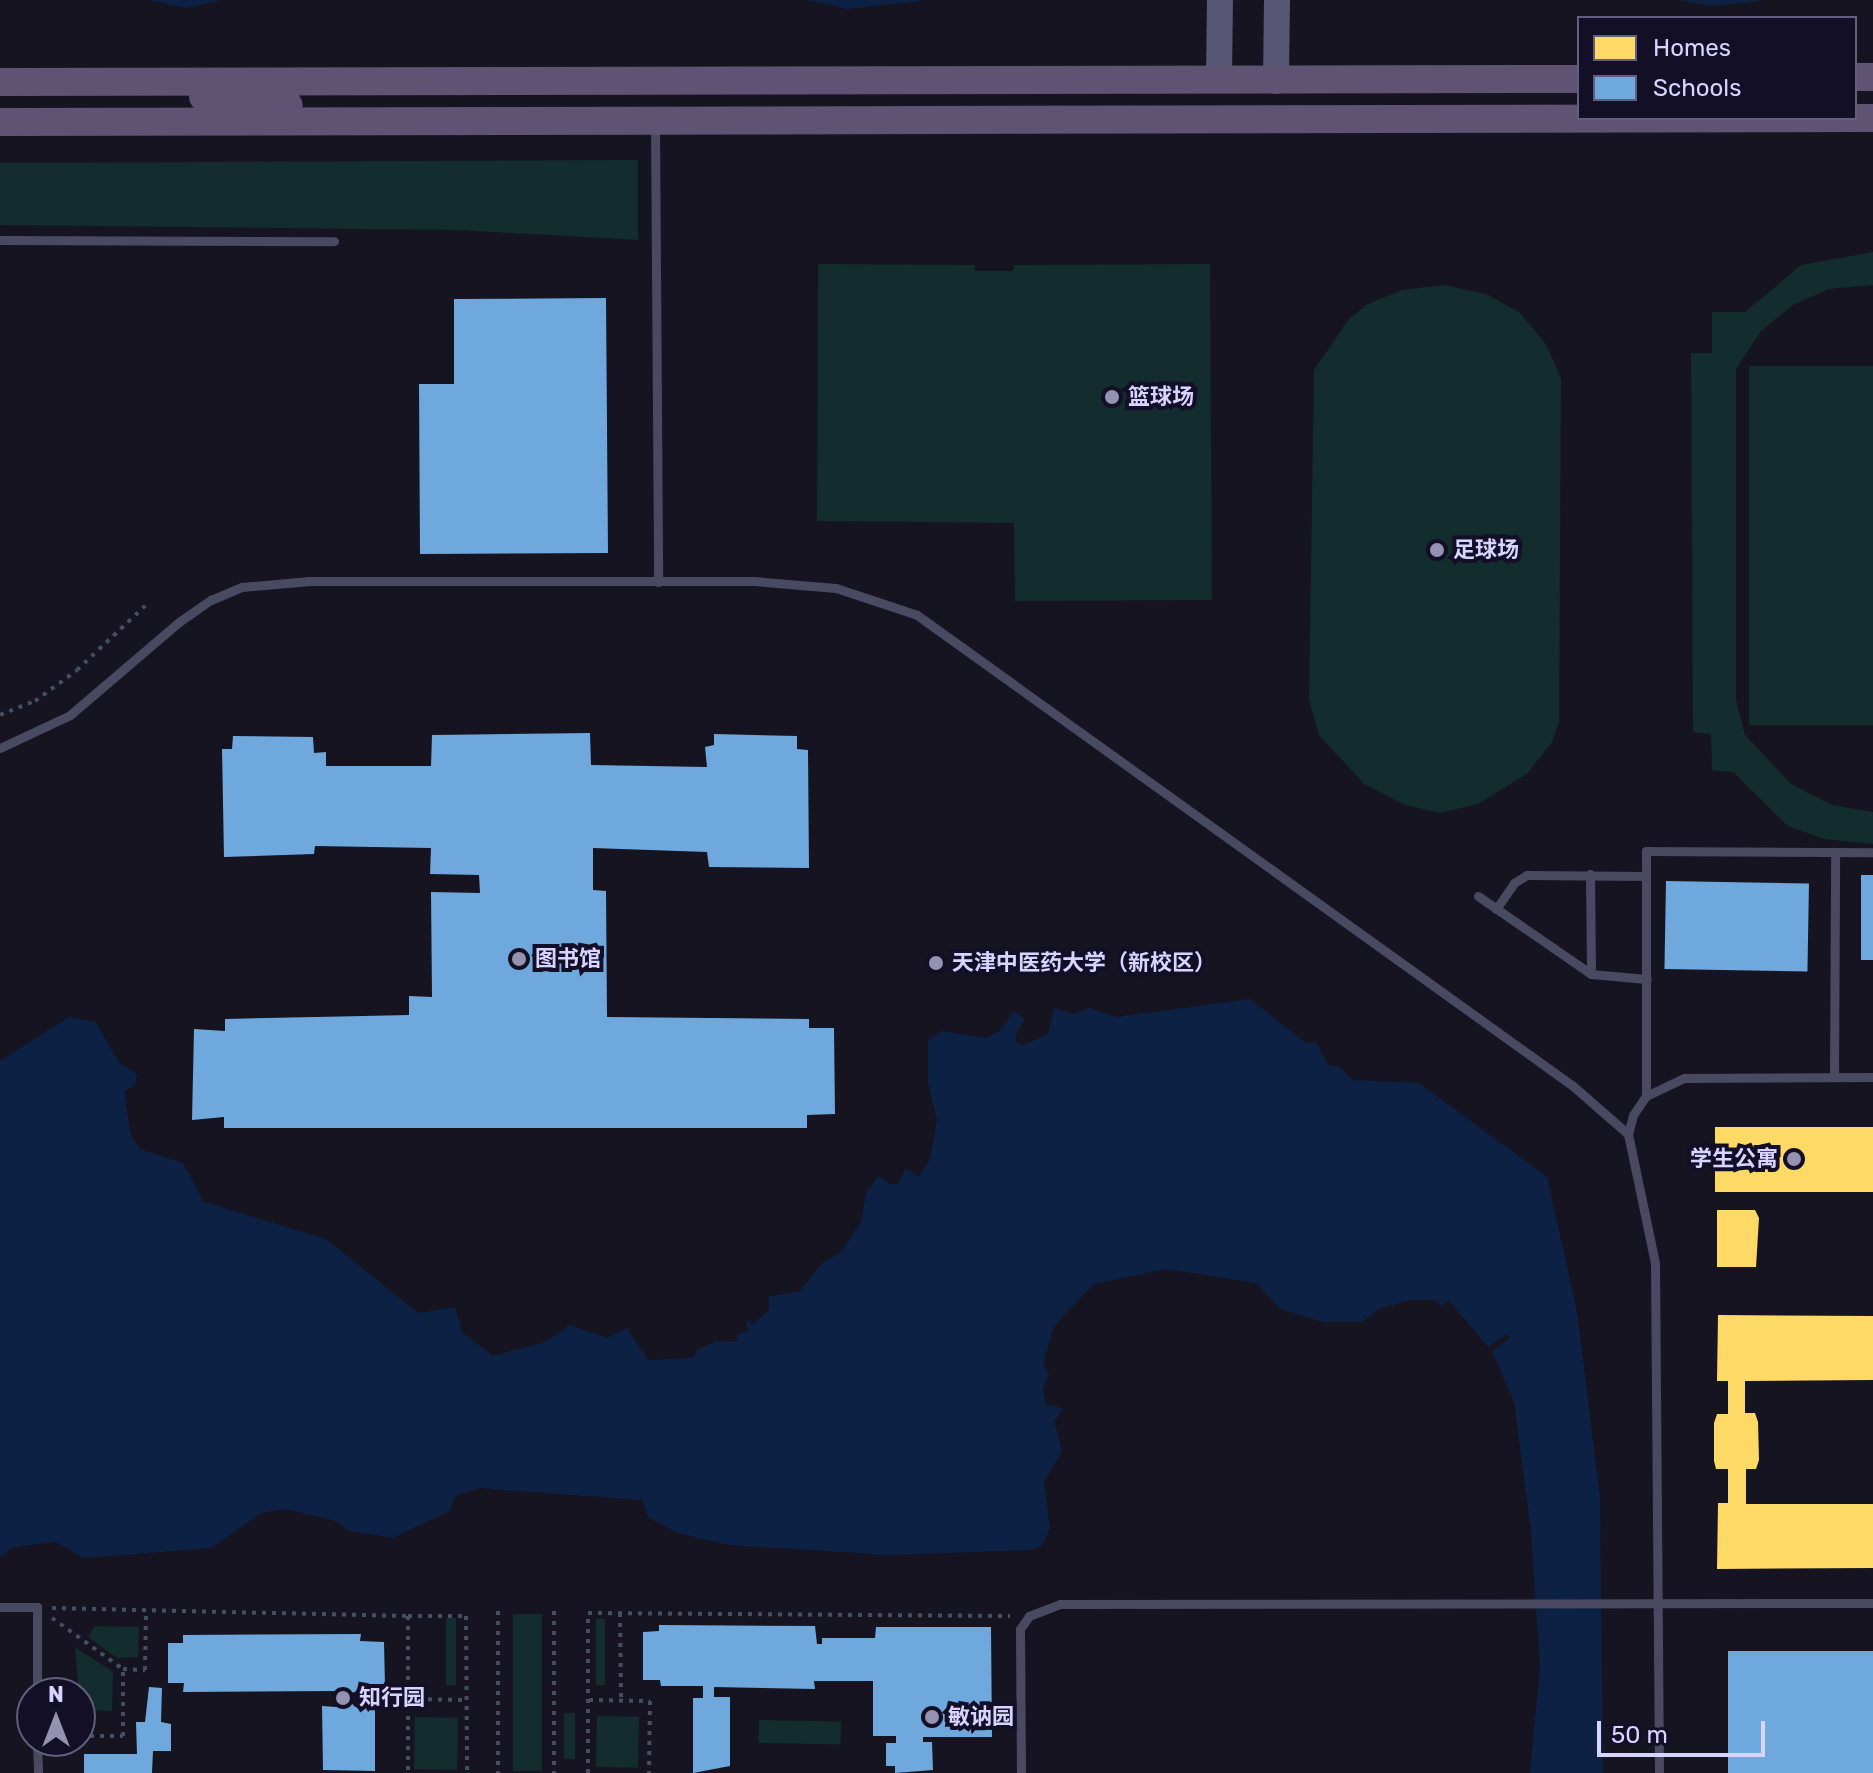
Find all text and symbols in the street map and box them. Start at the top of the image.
legend [1577,16,1857,120]
text: Homes [1653,34,1731,62]
text: Schools [1653,74,1741,102]
place label: 篮球场 [1128,384,1194,410]
marker: 篮球场 [1103,388,1121,406]
place label: 足球场 [1453,537,1519,563]
marker: 足球场 [1428,541,1446,559]
place label: 图书馆 [535,946,601,972]
marker: 图书馆 [510,950,528,968]
place label: 天津中医药大学（新校区） [952,950,1216,976]
marker: 天津中医药大学（新校区） [927,954,945,972]
place label: 学生公寓 [1690,1146,1778,1172]
marker: 学生公寓 [1785,1150,1803,1168]
north arrow [16,1677,96,1757]
text: N [48,1681,64,1708]
place label: 知行园 [359,1685,425,1711]
marker: 知行园 [334,1689,352,1707]
place label: 敏讷园 [948,1704,1014,1730]
scale bar [1601,1705,1769,1755]
marker: 敏讷园 [923,1708,941,1726]
text: 50 m [1611,1721,1668,1749]

